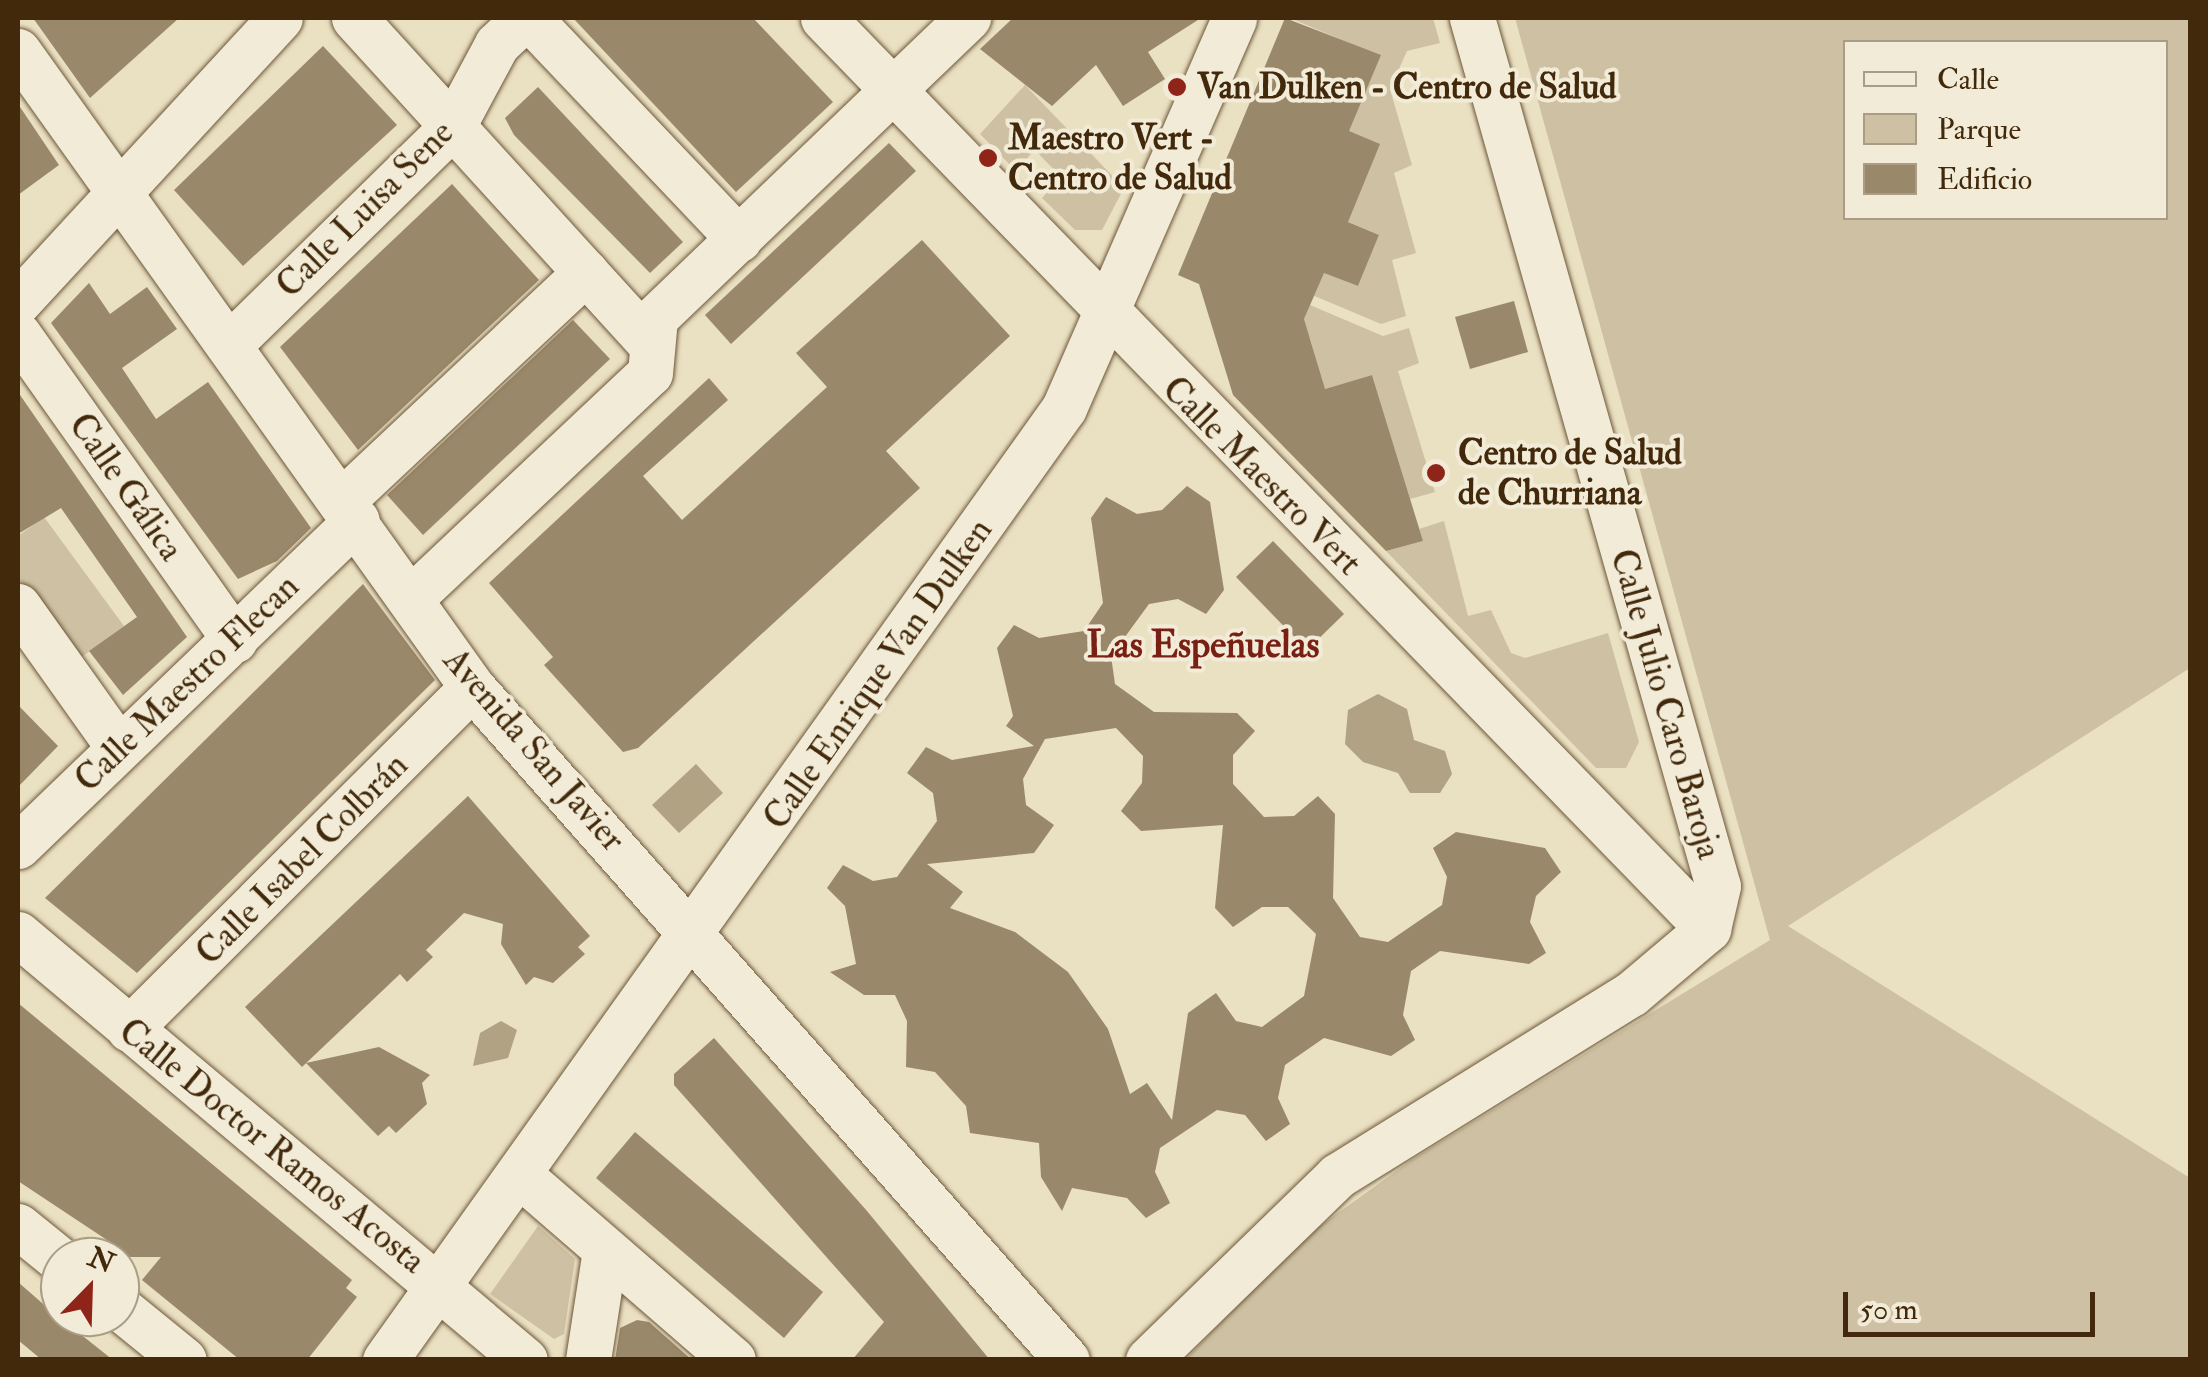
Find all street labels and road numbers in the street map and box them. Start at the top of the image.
street label: Calle Luisa Sene [268,112,462,306]
street label: Calle Maestro Vert [1154,368,1370,584]
street label: Calle Gálica [60,405,192,569]
street label: Calle Enrique Van Dulken [755,511,1001,837]
street label: Calle Julio Caro Baroja [1602,544,1730,864]
street label: Calle Maestro Flecan [66,566,308,800]
street label: Avenida San Javier [434,640,634,860]
street label: Calle Isabel Colbrán [187,744,417,974]
street label: Calle Doctor Ramos Acosta [111,1010,433,1282]

